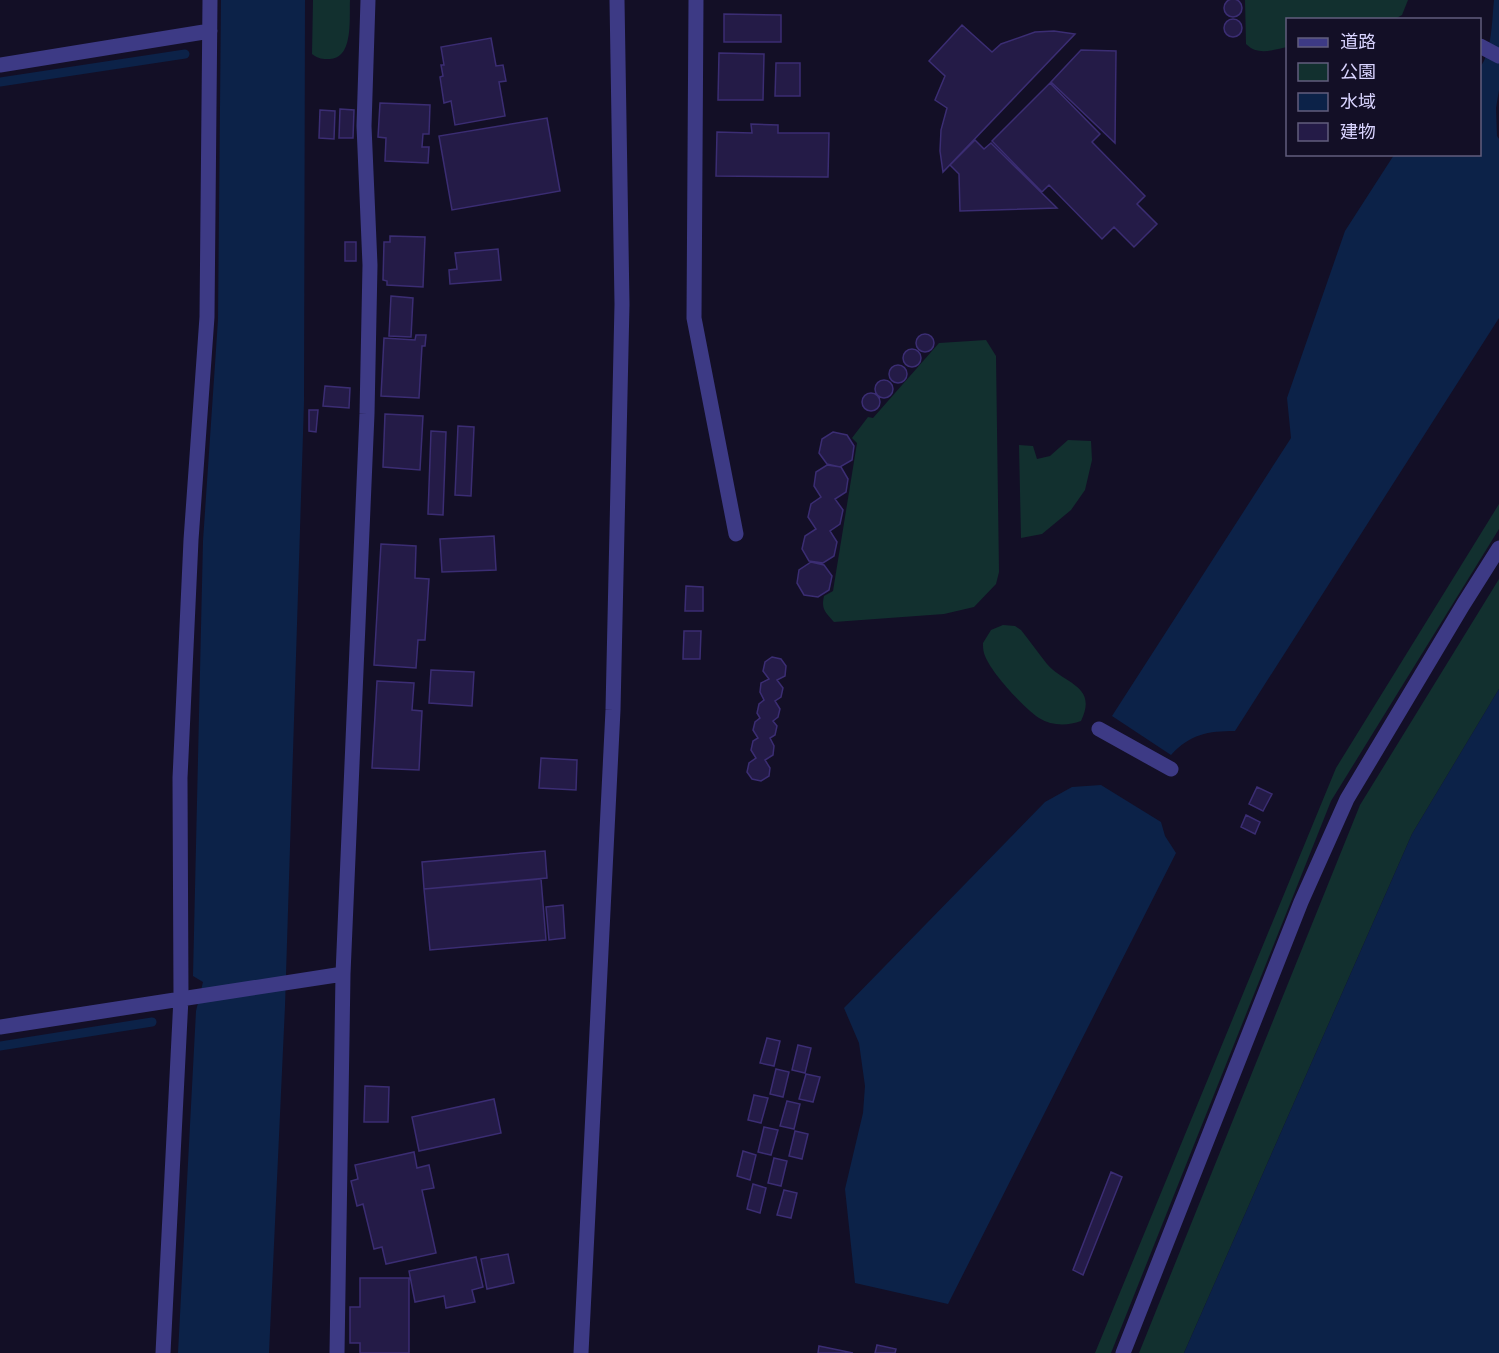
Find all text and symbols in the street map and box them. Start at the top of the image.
legend [1286,18,1481,156]
text: 道路 [1340,31,1376,53]
text: 公園 [1340,61,1376,83]
text: 水域 [1340,91,1376,113]
text: 建物 [1340,121,1376,143]

